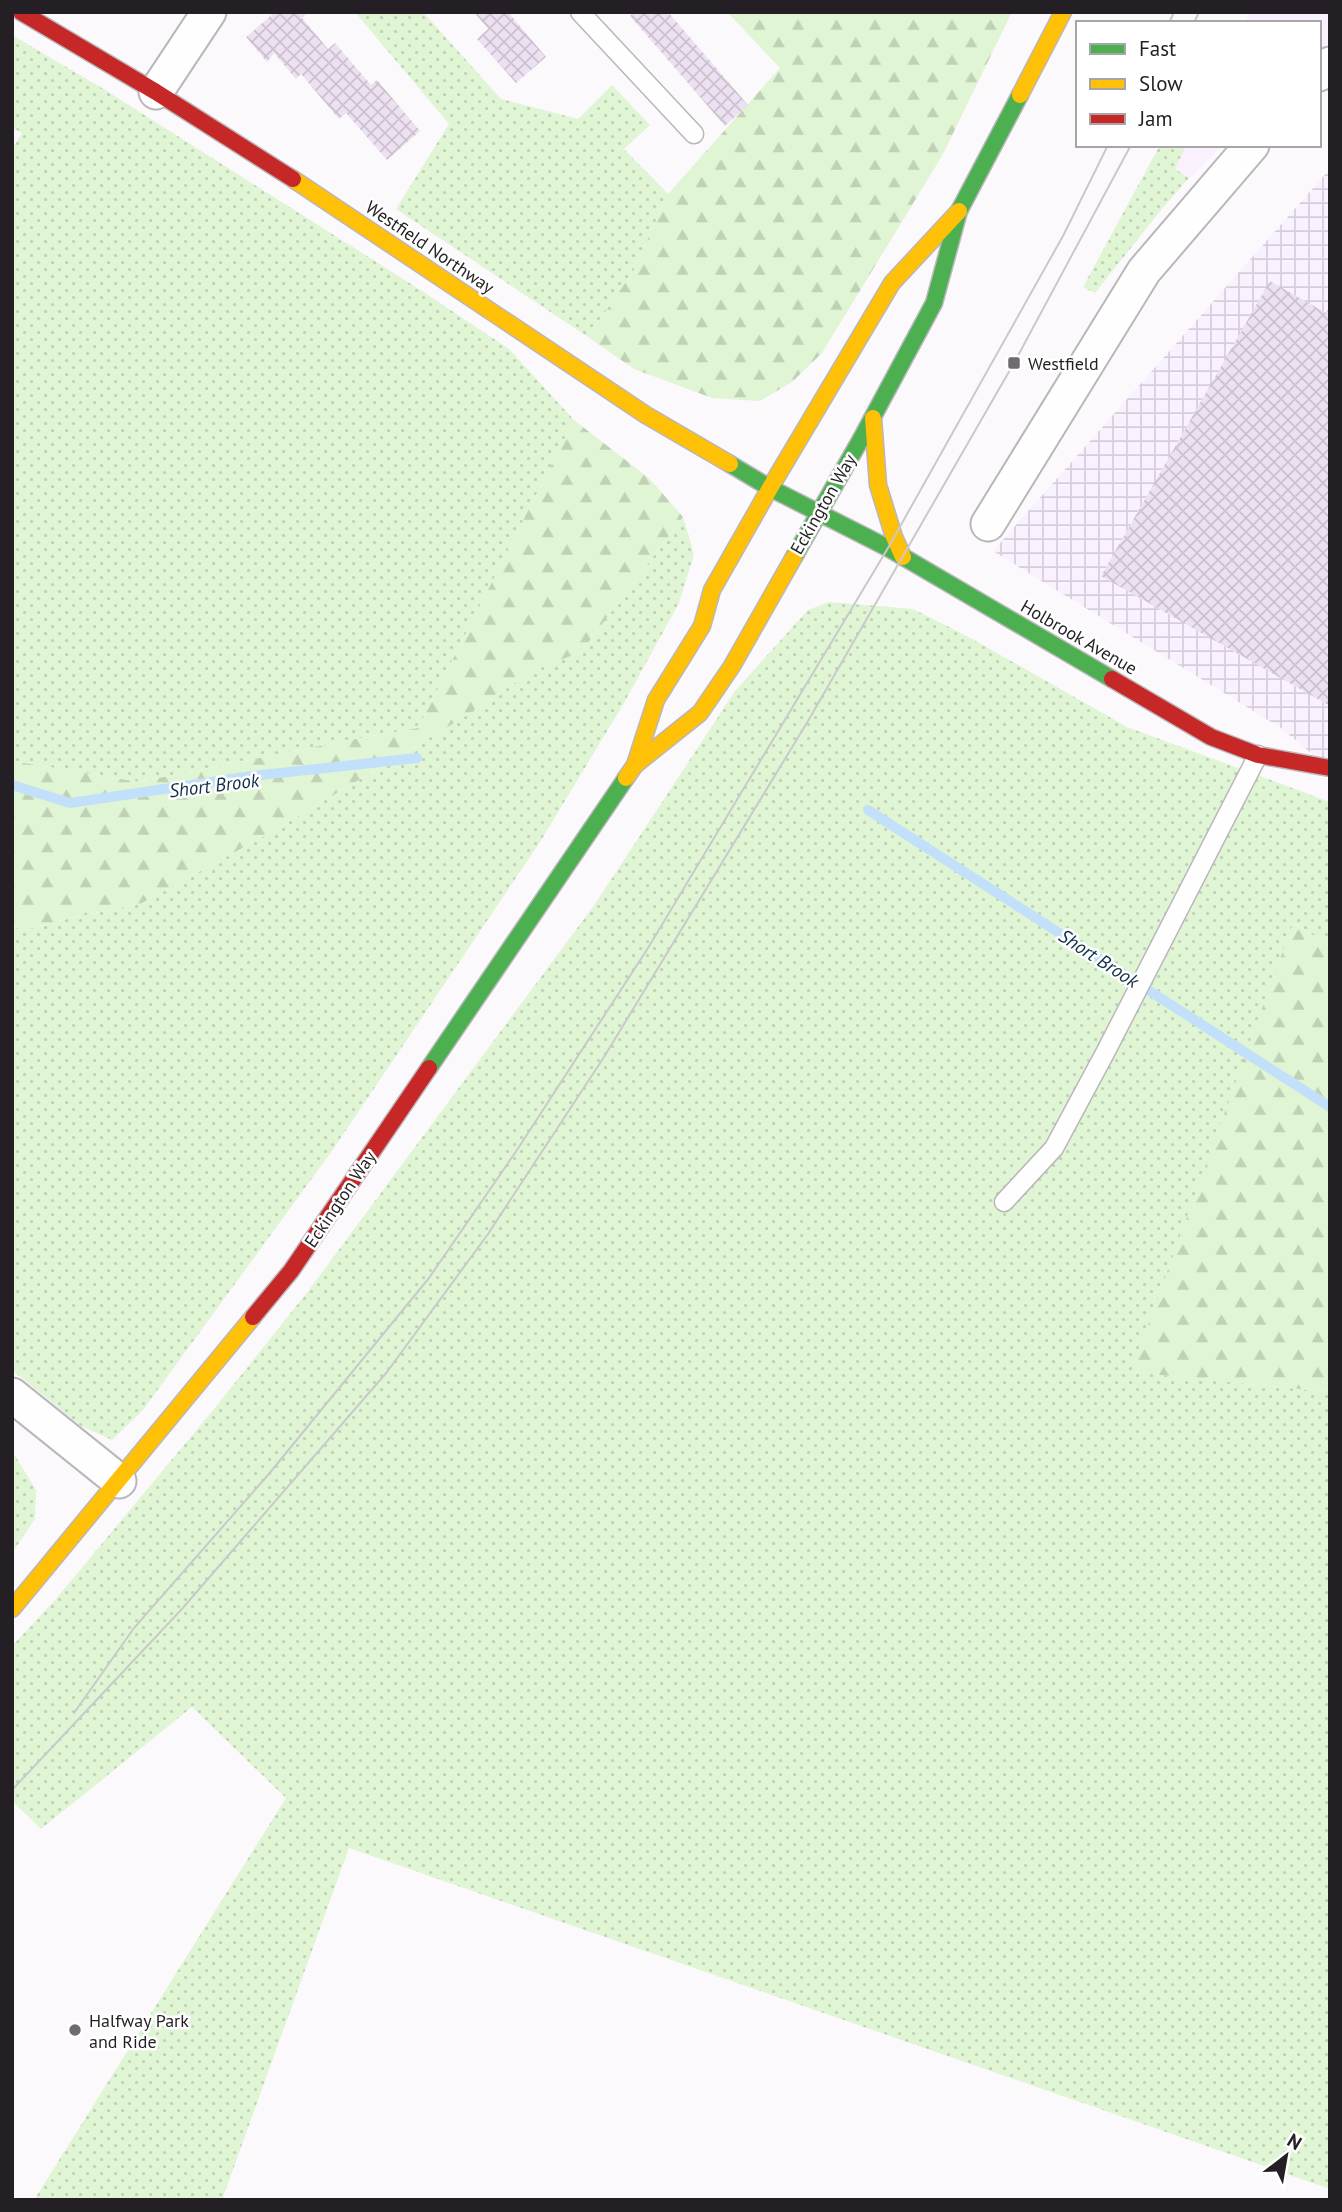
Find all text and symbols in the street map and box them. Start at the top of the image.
legend [1076,21,1321,147]
text: Fast [1139,35,1176,62]
text: Slow [1139,70,1183,97]
text: Jam [1138,105,1173,132]
street label: Westfield Northway [361,195,499,299]
place label: Westfield [1028,352,1099,375]
marker: Westfield [1006,355,1022,371]
street label: Eckington Way [785,449,861,558]
street label: Holbrook Avenue [1017,594,1141,680]
water label: Short Brook [168,767,262,802]
water label: Short Brook [1054,923,1145,994]
street label: Eckington Way [299,1146,381,1252]
place label: Halfway Park and Ride [89,2009,189,2053]
marker: Halfway Park and Ride [67,2022,83,2038]
north arrow [1251,2121,1321,2191]
text: N [1283,2128,1306,2155]

